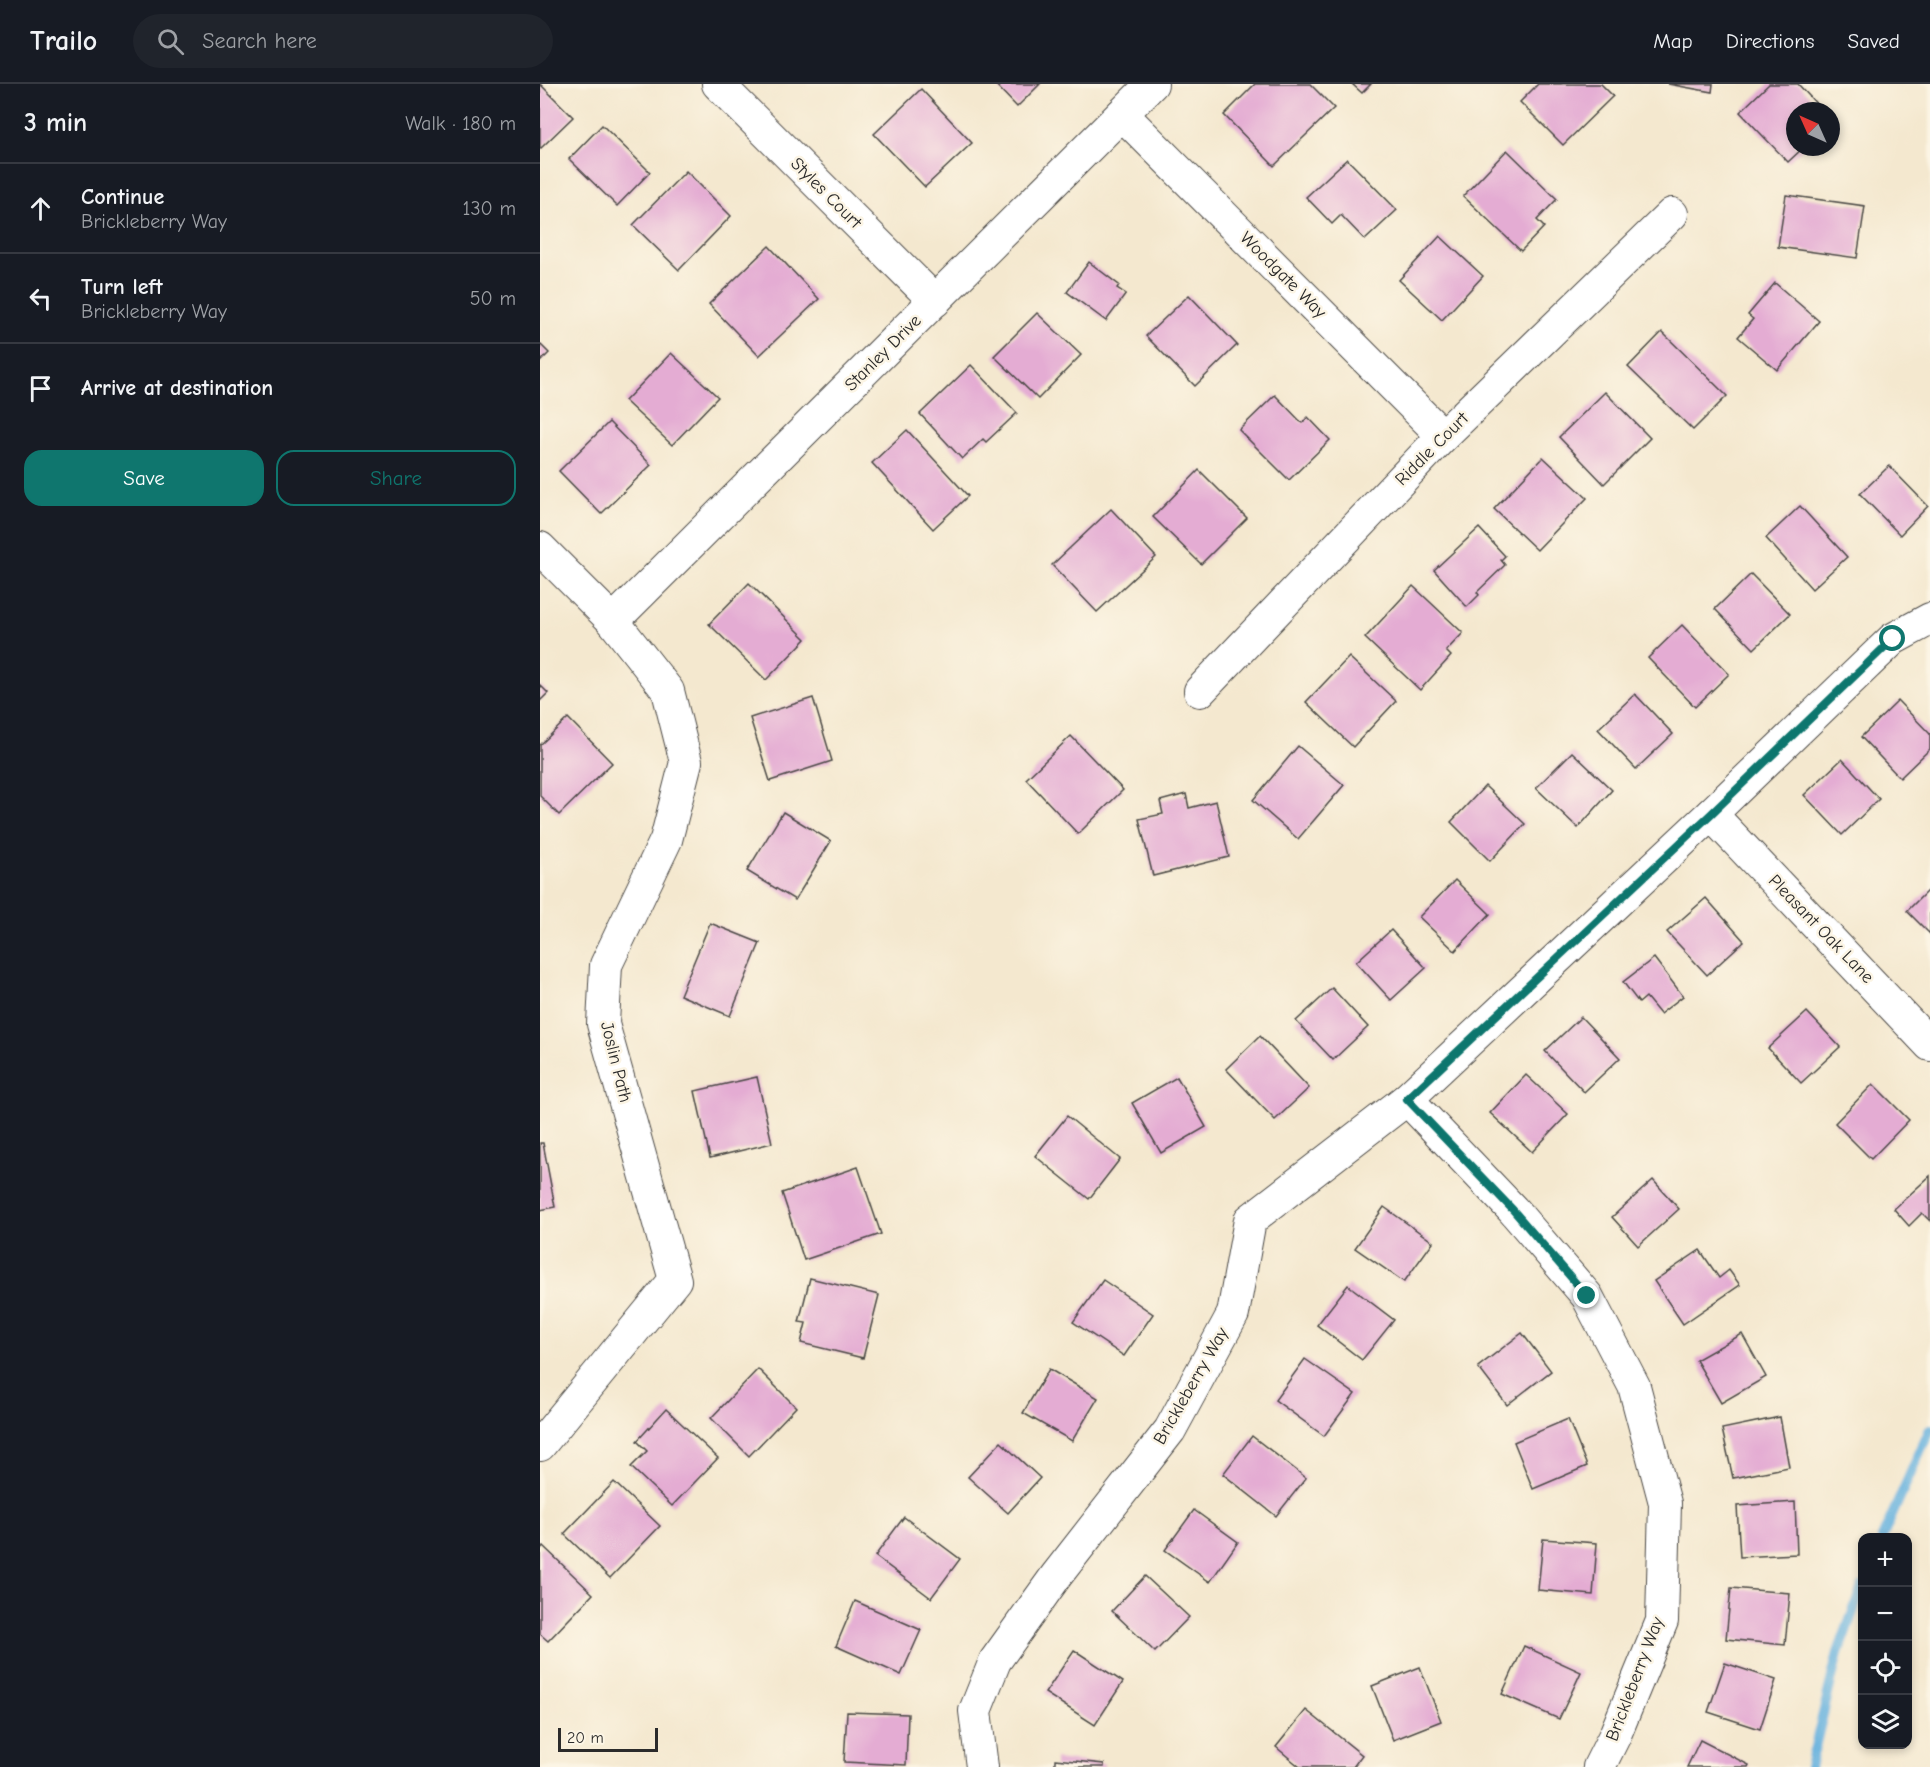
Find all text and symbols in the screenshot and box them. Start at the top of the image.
search box [133,14,553,68]
text: Trailo [30,25,97,57]
icon: search [154,25,187,58]
text: Search here [202,28,317,54]
text: Map [1653,29,1693,53]
text: Directions [1726,29,1815,53]
text: Saved [1848,29,1900,53]
north arrow [1786,102,1840,156]
text: 3 min [24,108,87,138]
text: Walk · 180 m [405,112,516,135]
street label: Styles Court [786,153,866,233]
text: Continue [81,184,164,210]
icon: ahead [24,192,57,225]
text: 130 m [463,197,516,220]
text: Brickleberry Way [81,210,227,233]
street label: Woodgate Way [1235,227,1331,323]
text: Turn left [81,274,163,300]
icon: left [24,282,57,315]
text: 50 m [470,287,516,310]
text: Brickleberry Way [81,300,227,323]
street label: Stanley Drive [840,310,926,396]
icon: arrive [24,372,57,405]
text: Arrive at destination [81,375,273,401]
street label: Riddle Court [1391,407,1474,490]
button: Save [24,450,264,506]
button: Share [276,450,516,506]
route start [1879,625,1905,651]
street label: Pleasant Oak Lane [1764,870,1878,988]
street label: Joslin Path [596,1019,636,1105]
route end [1573,1282,1599,1308]
street label: Brickleberry Way [1149,1323,1233,1448]
map controls [1858,1533,1912,1749]
button: + [1858,1533,1912,1587]
button: − [1858,1587,1912,1641]
street label: Brickleberry Way [1602,1613,1669,1744]
button: locate [1858,1641,1912,1695]
button: layers [1858,1695,1912,1749]
scale bar [558,1725,658,1752]
text: 20 m [567,1729,604,1747]

